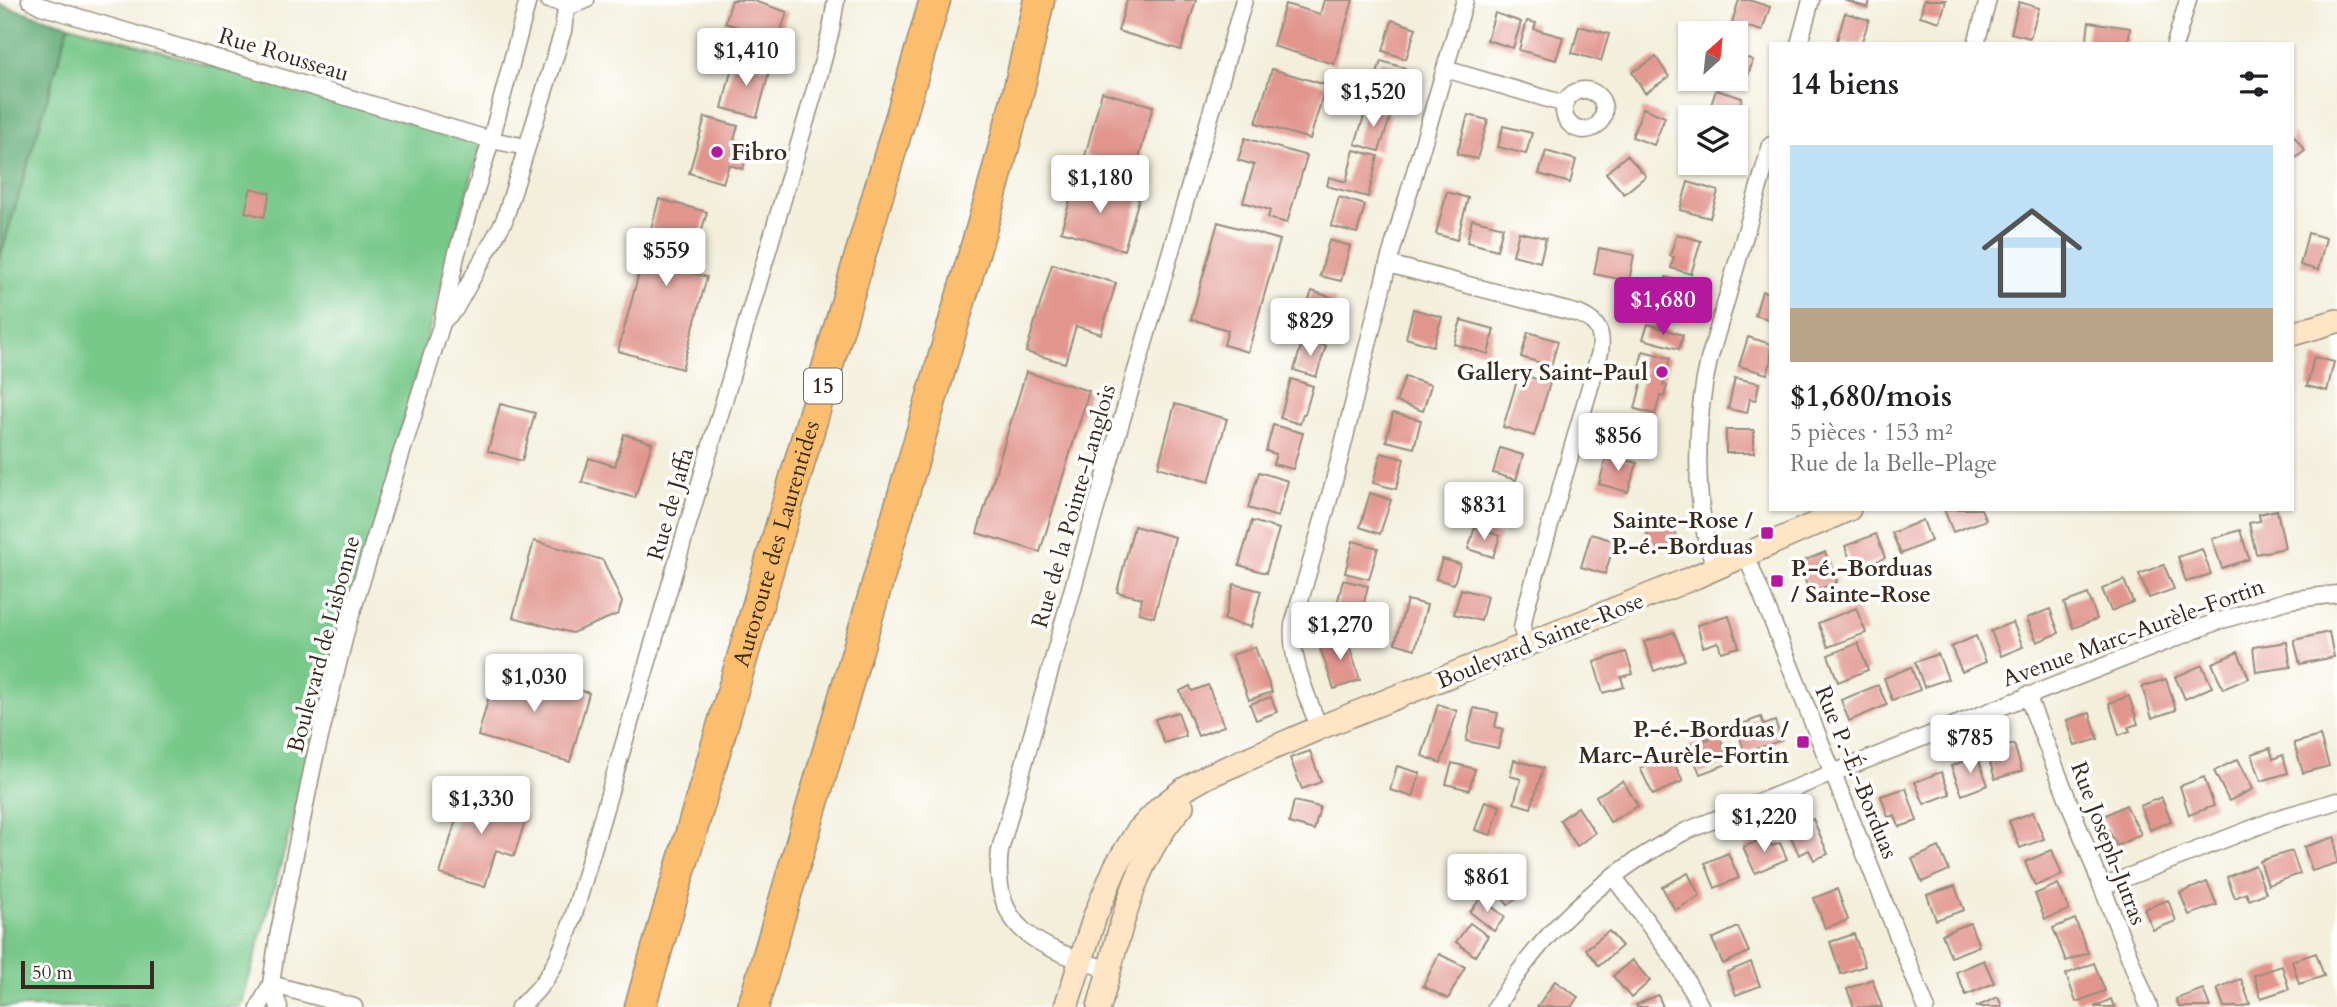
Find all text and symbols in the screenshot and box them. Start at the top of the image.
street label: Rue Rousseau [215,20,353,89]
north arrow [1678,21,1748,91]
map controls [1678,21,1748,175]
pin: $1,410 [689,28,803,88]
text: $1,410 [713,35,779,66]
text: 14 biens [1790,64,1899,105]
icon: filters [2235,65,2273,103]
pin: $1,520 [1316,69,1430,129]
text: $1,520 [1340,76,1406,107]
button: layers [1678,105,1748,175]
place label: Fibro [731,137,787,168]
marker: Fibro [709,144,725,160]
pin: $1,180 [1043,156,1157,215]
text: $1,180 [1067,162,1133,193]
icon: home [1969,190,2095,316]
pin: $559 [625,229,707,288]
text: $559 [642,235,690,266]
pin: $1,680 [1606,278,1720,337]
text: $1,680 [1630,284,1696,315]
pin: $829 [1269,298,1351,358]
text: $829 [1286,305,1334,336]
place label: Gallery Saint-Paul [1457,357,1648,388]
marker: Gallery Saint-Paul [1654,364,1670,380]
road number: 15 [804,368,842,404]
text: $1,680/mois [1790,376,1952,417]
street label: Rue de la Pointe-Langlois [1024,381,1123,631]
pin: $856 [1577,414,1659,473]
street label: Autoroute des Laurentides [726,417,827,670]
text: 5 pièces · 153 m² [1790,417,1953,448]
text: $856 [1594,420,1642,451]
street label: Rue de Jaffa [640,444,701,564]
text: Rue de la Belle-Plage [1790,448,1997,479]
pin: $831 [1443,482,1525,542]
text: $831 [1460,489,1508,520]
place label: Sainte-Rose / P.-é.-Borduas [1612,505,1754,562]
marker: Sainte-Rose / P.-é.-Borduas [1759,525,1775,541]
street label: Boulevard de Lisbonne [280,532,367,756]
place label: P.-é.-Borduas / Sainte-Rose [1791,553,1932,610]
street label: Avenue Marc-Aurèle-Fortin [1998,571,2268,694]
marker: P.-é.-Borduas / Sainte-Rose [1769,573,1785,589]
street label: Boulevard Sainte-Rose [1432,585,1648,696]
pin: $1,270 [1283,602,1397,662]
text: $1,270 [1307,609,1373,640]
pin: $1,030 [477,654,591,714]
text: $1,030 [501,661,567,692]
street label: Rue P.-É.-Borduas [1808,681,1905,863]
place label: P.-é.-Borduas / Marc-Aurèle-Fortin [1578,714,1790,771]
pin: $785 [1929,716,2011,775]
text: $785 [1946,722,1994,753]
marker: P.-é.-Borduas / Marc-Aurèle-Fortin [1795,734,1811,750]
street label: Rue Joseph-Jutras [2063,757,2154,929]
pin: $1,330 [424,776,538,836]
text: $1,330 [448,783,514,814]
pin: $1,220 [1707,794,1821,854]
text: $1,220 [1731,801,1797,832]
pin: $861 [1446,855,1528,914]
text: $861 [1463,861,1511,892]
scale bar [21,958,154,990]
text: 50 m [32,960,73,986]

